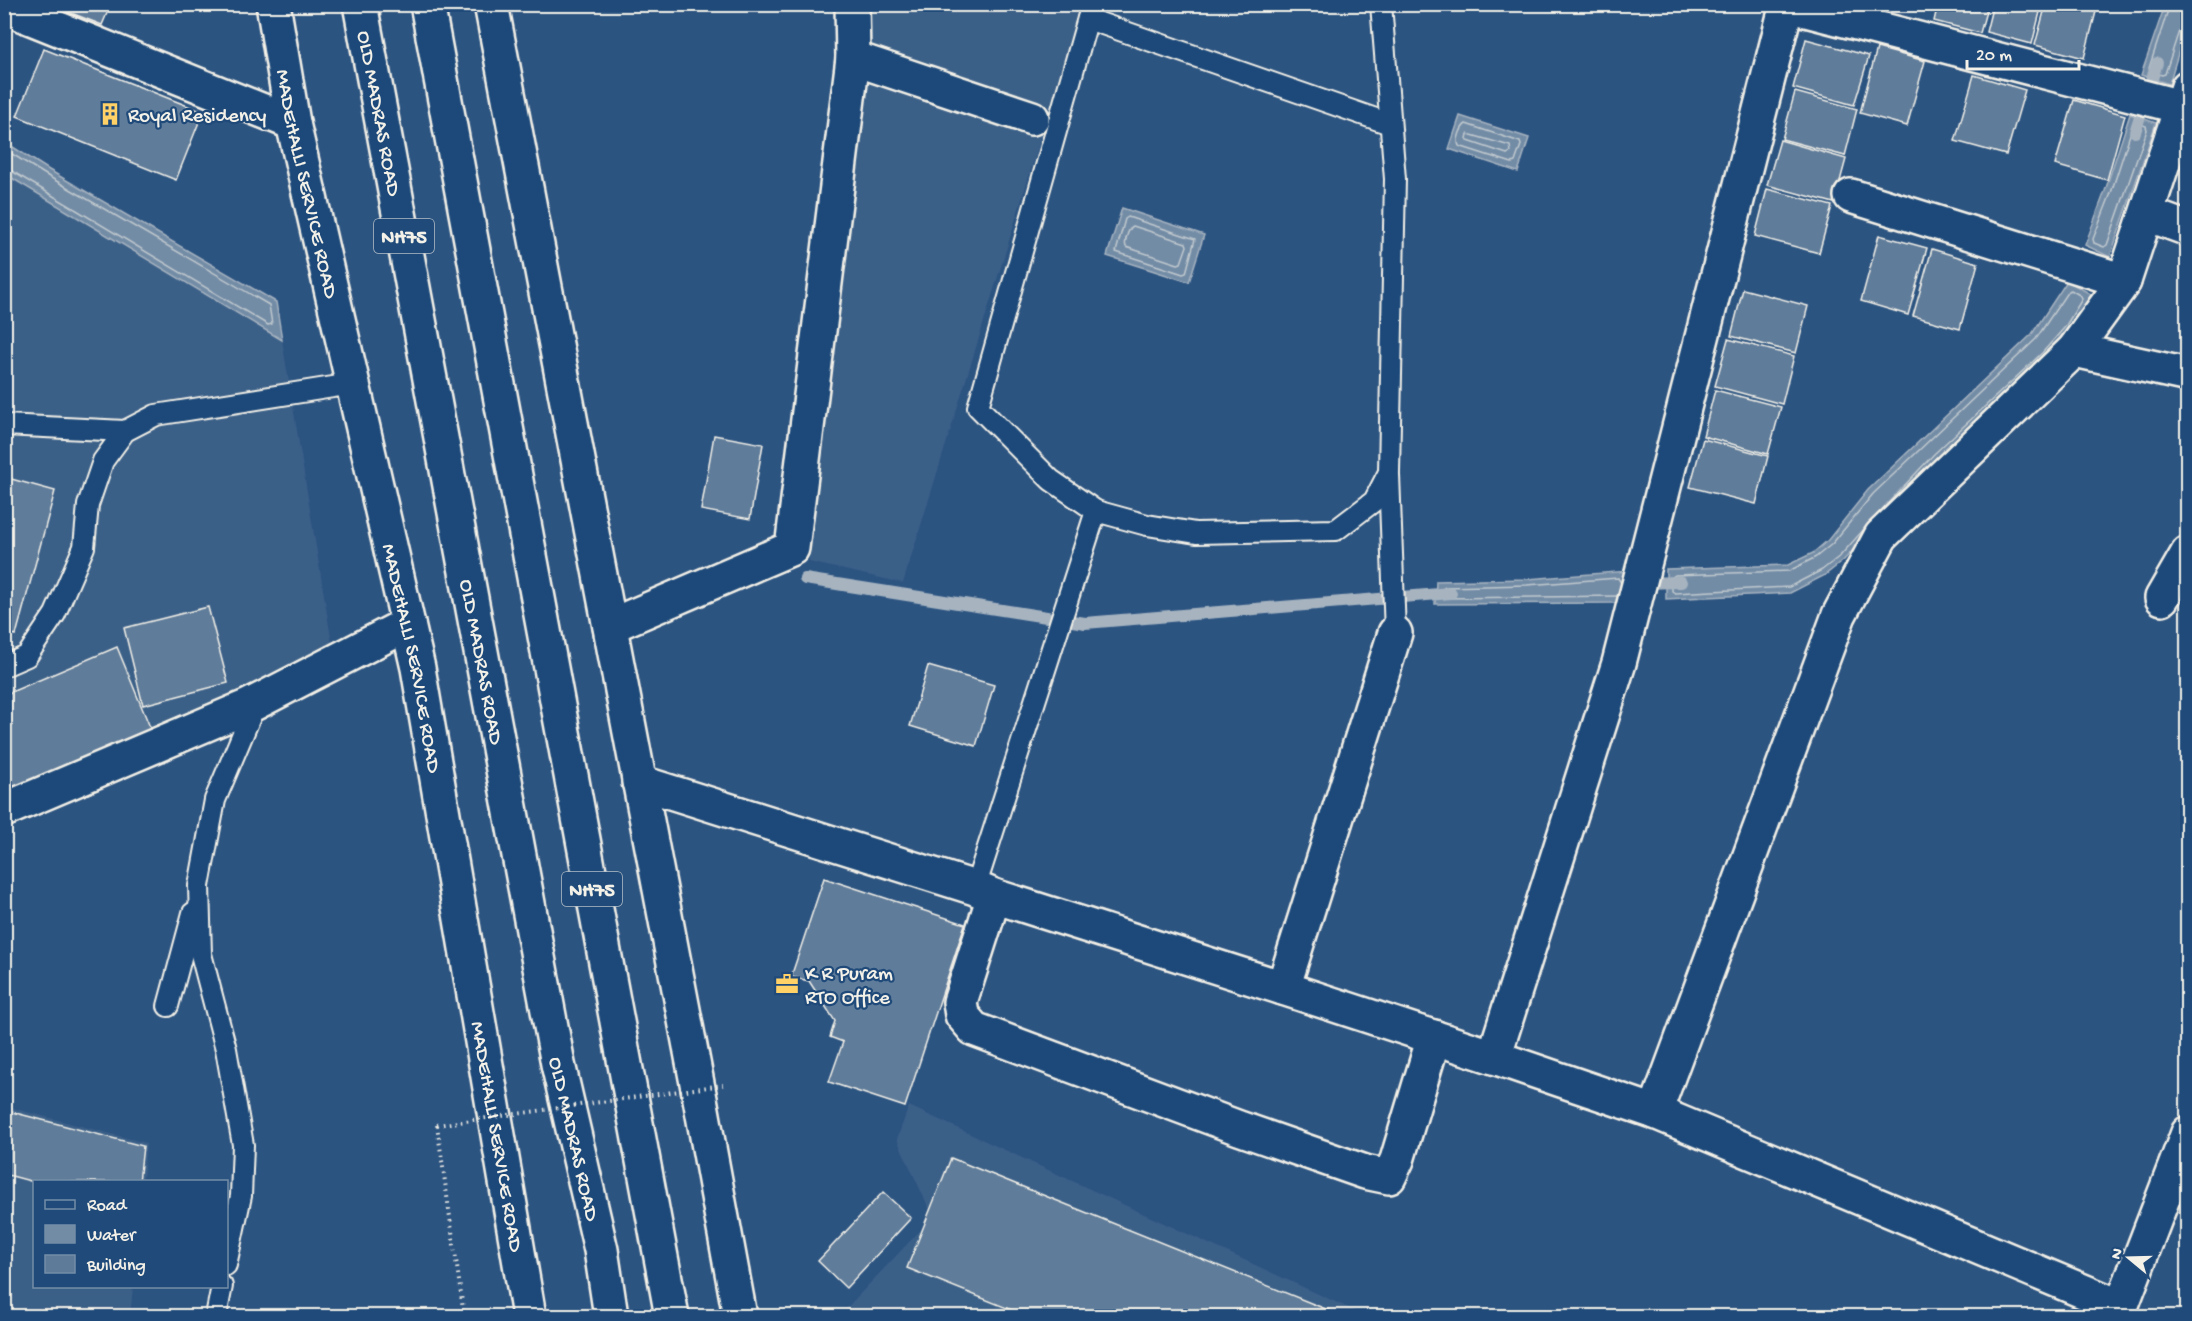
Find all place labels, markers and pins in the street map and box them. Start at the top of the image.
building icon: Royal Residency [97,101,123,127]
place label: Royal Residency [128,105,266,130]
place label: K R Puram RTO Office [805,963,893,1012]
office icon: K R Puram RTO Office [774,971,800,997]

